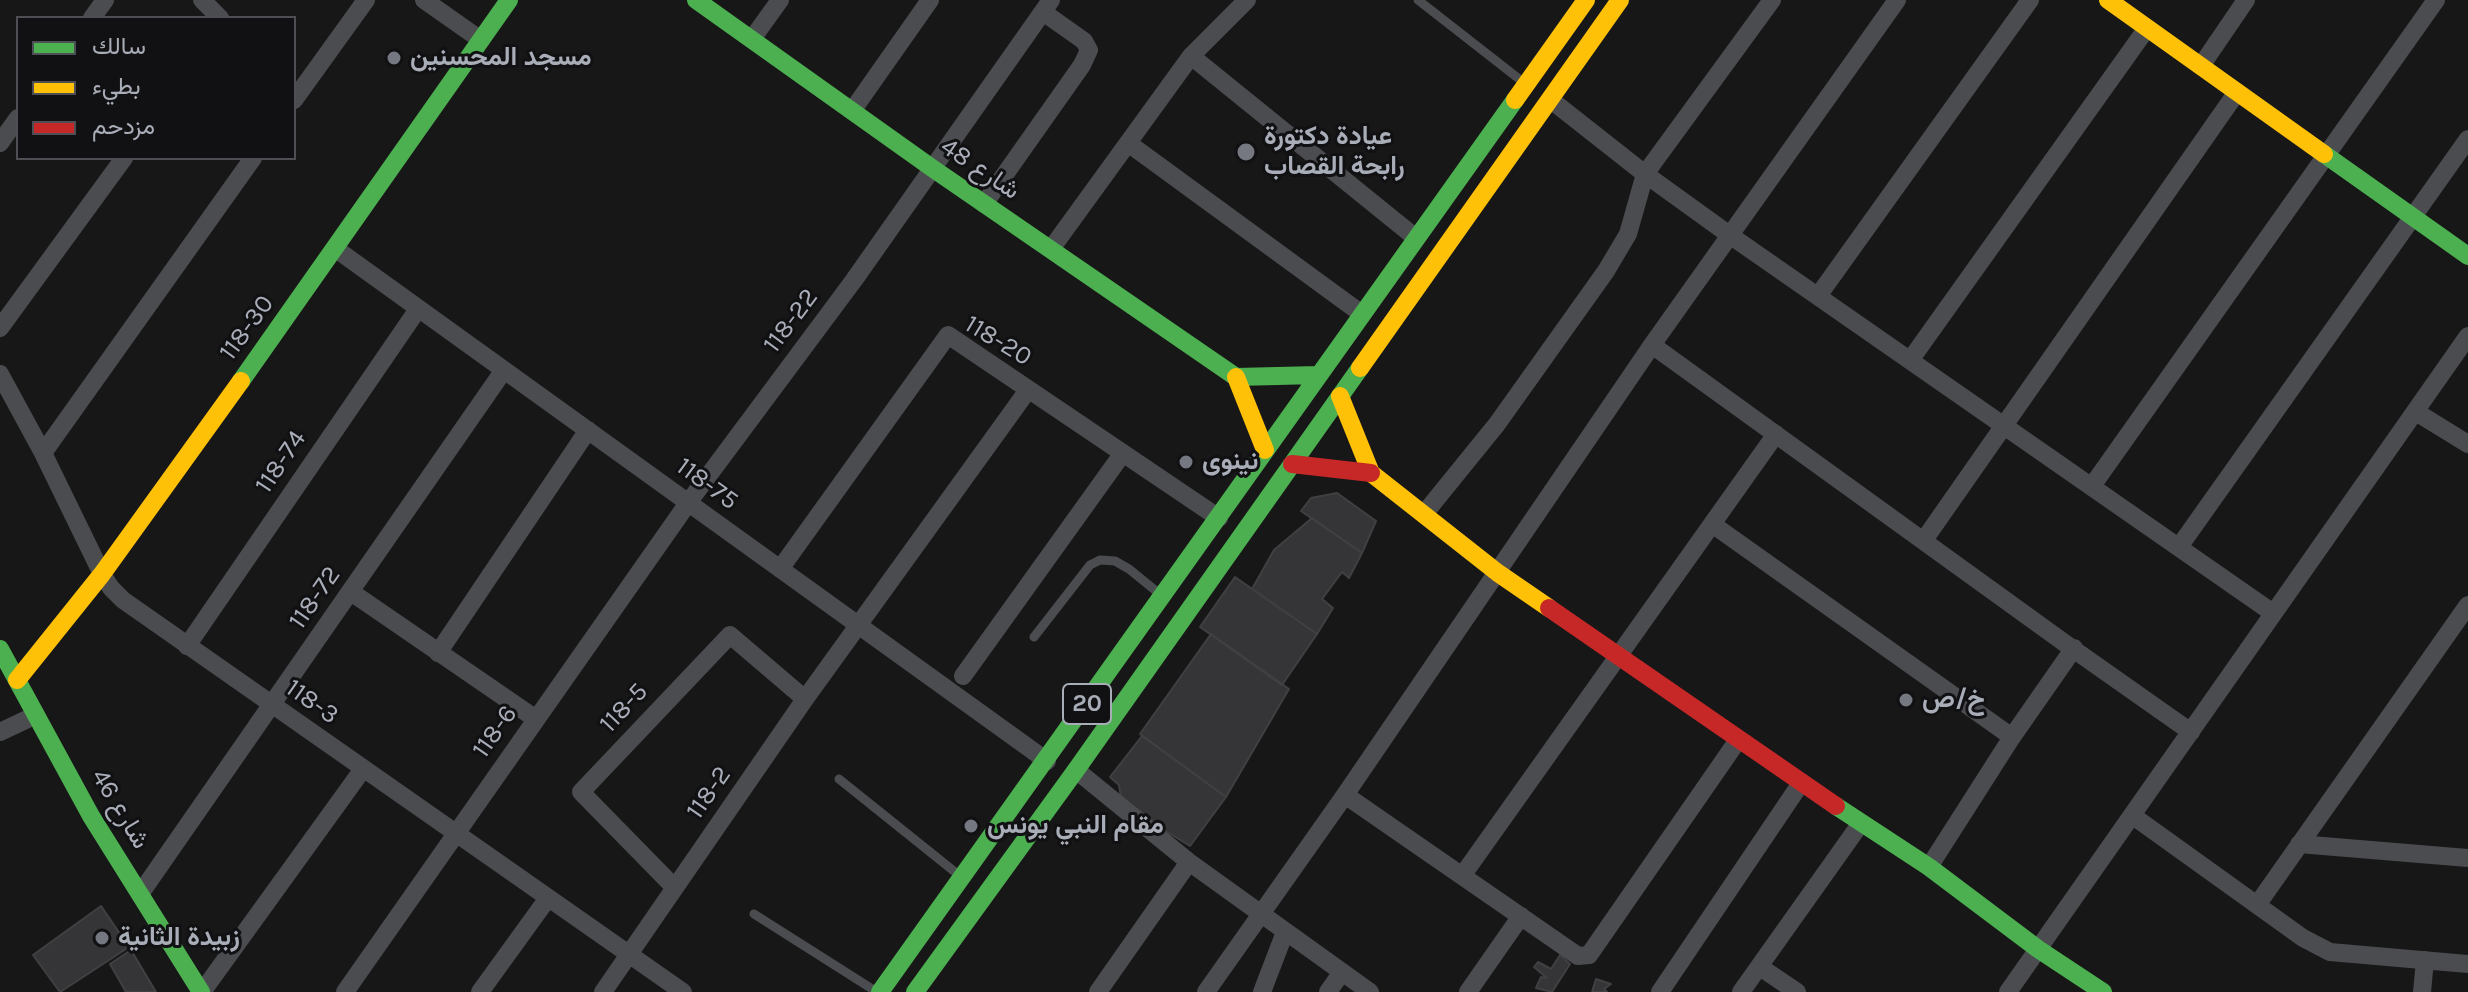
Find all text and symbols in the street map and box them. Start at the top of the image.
legend [16,16,296,160]
text: سالك [92,32,146,60]
place label: مسجد المحسنين [410,42,592,74]
marker: مسجد المحسنين [385,49,403,67]
text: بطيء [92,72,141,100]
text: مزدحم [92,112,155,140]
place label: عيادة دكتورة رابحة القصاب [1264,121,1405,182]
street label: شارع 48 [934,131,1026,207]
marker: عيادة دكتورة رابحة القصاب [1235,141,1257,163]
street label: 118-22 [757,283,825,359]
street label: 118-30 [213,289,281,367]
street label: 118-20 [959,309,1037,373]
street label: 118-74 [249,425,313,499]
place label: نينوى [1202,446,1258,478]
street label: 118-75 [670,451,744,517]
marker: نينوى [1177,453,1195,471]
street label: 118-72 [282,561,348,635]
street label: 118-3 [279,673,345,731]
street label: 118-5 [593,677,655,739]
road number: 20 [1063,684,1111,724]
place label: خ/ص [1922,684,1985,716]
marker: خ/ص [1897,691,1915,709]
street label: 118-6 [466,700,524,764]
street label: 118-2 [680,761,738,825]
street label: شارع 46 [84,763,156,855]
place label: مقام النبي يونس [987,810,1164,842]
marker: مقام النبي يونس [962,817,980,835]
place label: زبيدة الثانية [118,922,240,954]
marker: زبيدة الثانية [93,929,111,947]

